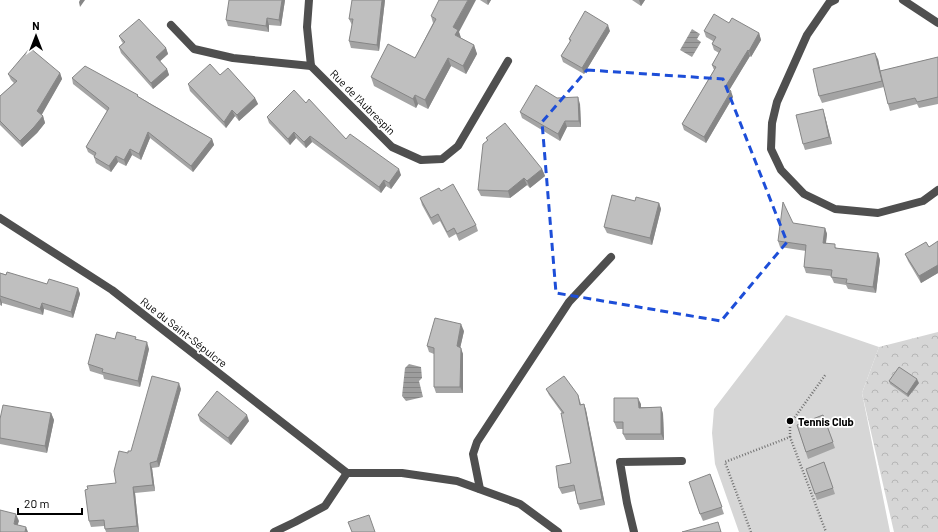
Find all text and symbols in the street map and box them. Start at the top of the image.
north arrow [16,16,56,56]
text: N [32,19,40,32]
street label: Rue de l'Aubrespin [328,67,398,137]
street label: Rue du Saint-Sépulcre [138,294,230,370]
place label: Tennis Club [798,415,854,428]
marker: Tennis Club [785,416,795,426]
scale bar [18,490,82,516]
text: 20 m [24,496,50,510]

